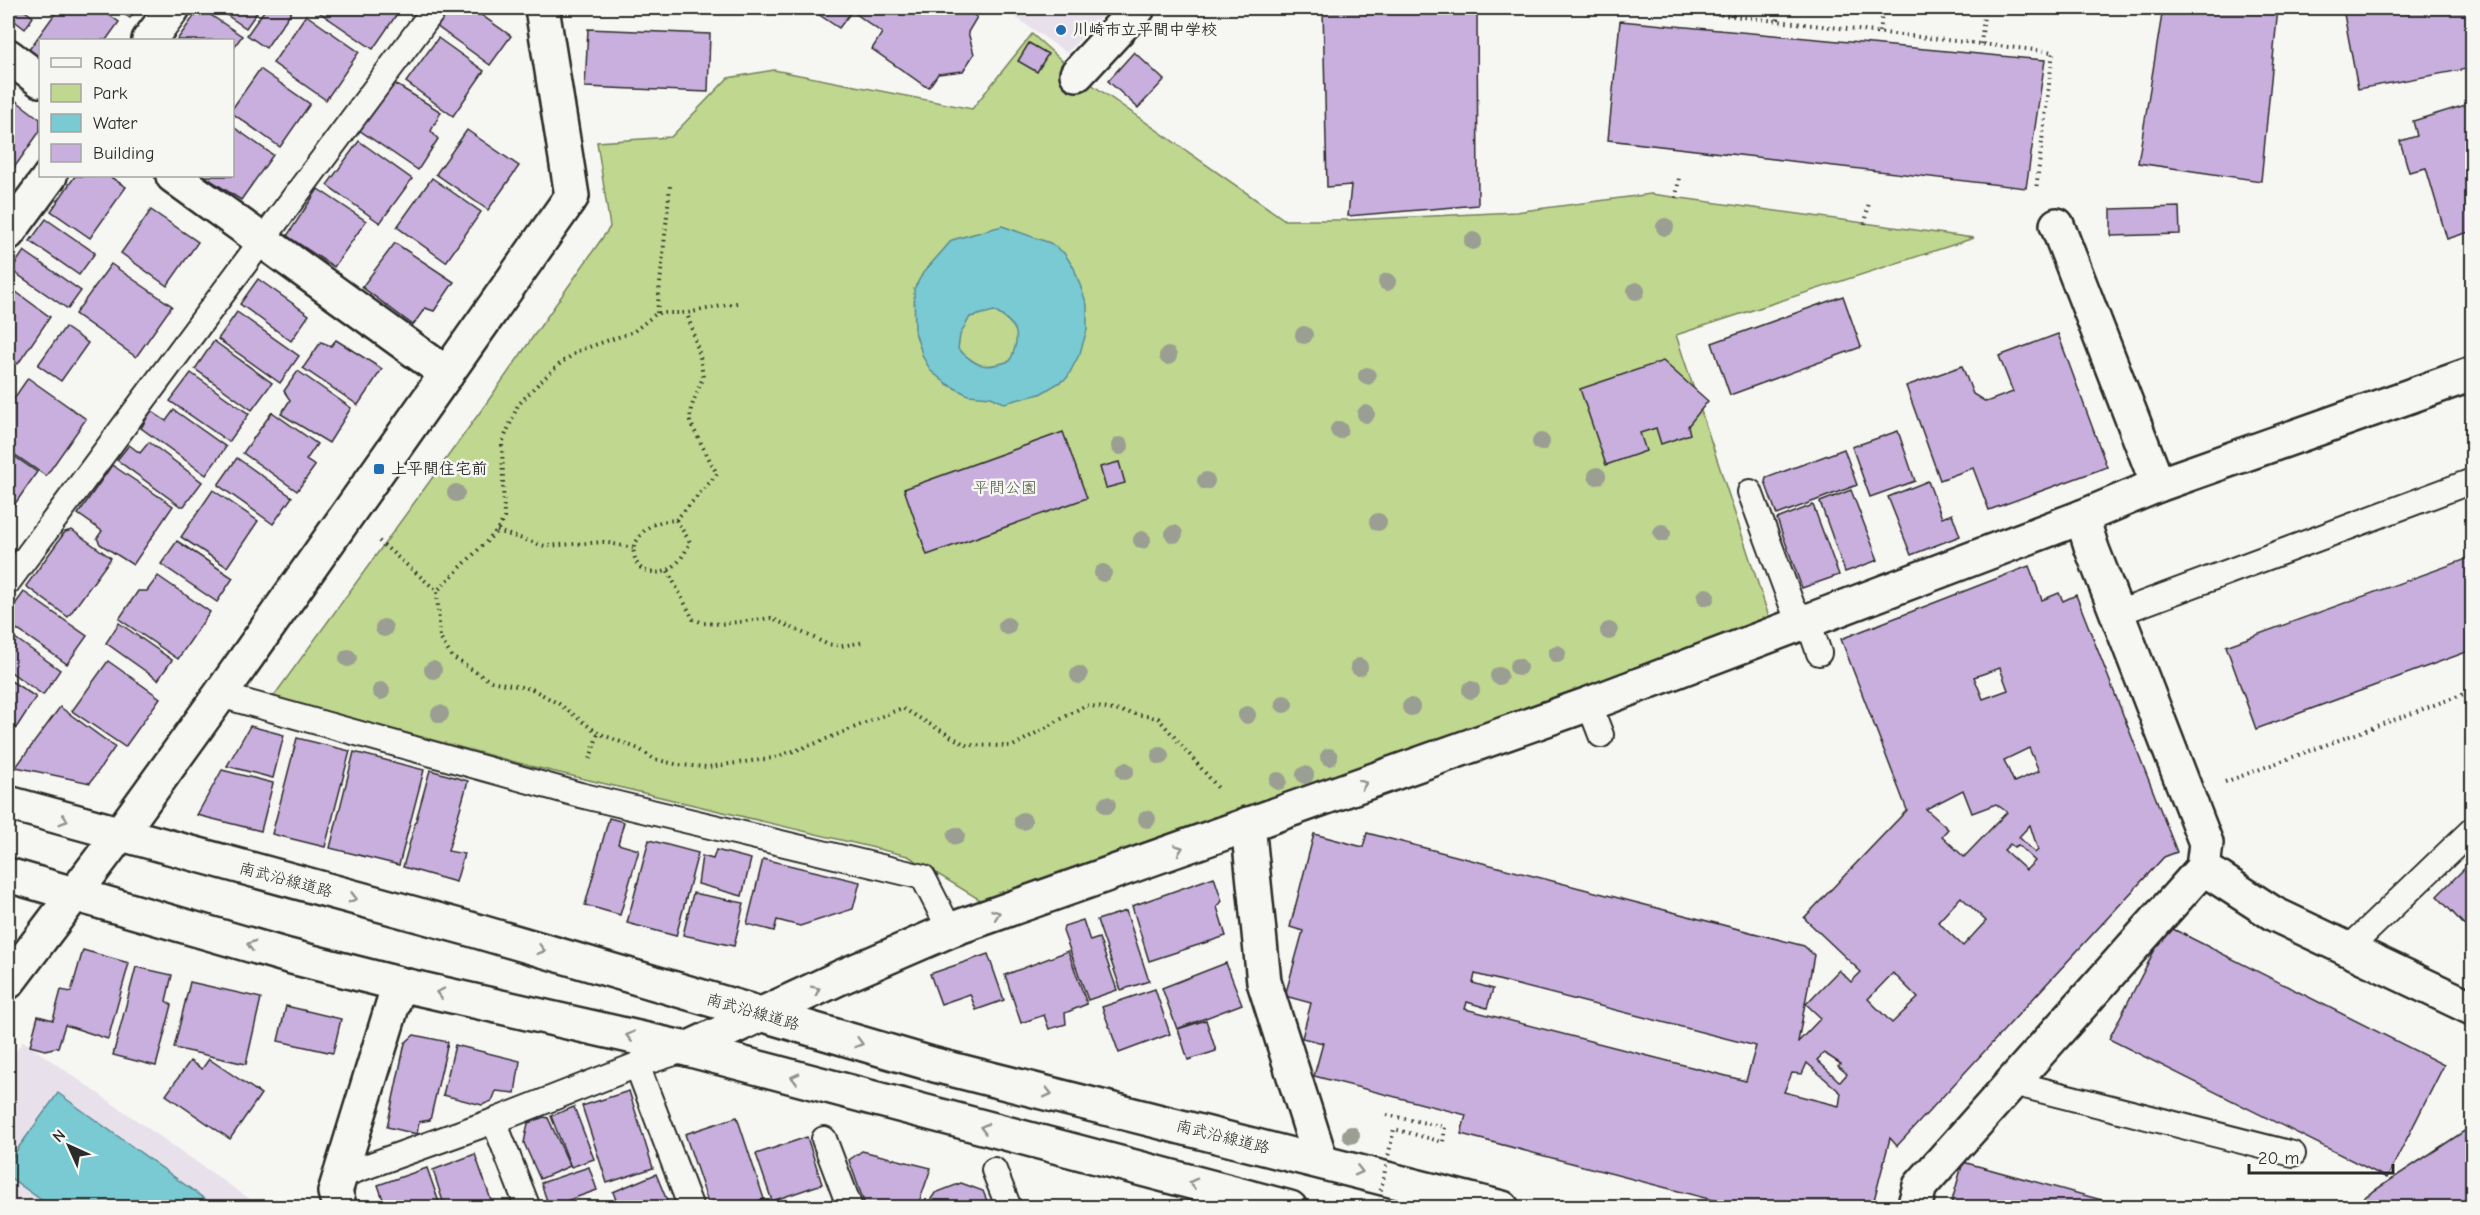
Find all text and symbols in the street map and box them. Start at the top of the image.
place label: 川崎市立平間中学校 [1073,21,1217,39]
marker: 川崎市立平間中学校 [1054,23,1068,37]
legend [39,39,234,177]
text: Road [93,53,132,74]
text: Park [93,83,128,104]
text: Water [93,113,138,134]
text: Building [93,143,155,164]
place label: 上平間住宅前 [391,460,487,478]
marker: 上平間住宅前 [372,462,386,476]
park label: 平間公園 [973,479,1037,497]
one-way arrow [1357,778,1368,791]
one-way arrow [59,812,69,825]
one-way arrow [1173,843,1184,856]
street label: 南武沿線道路 [237,859,335,901]
one-way arrow [347,891,358,903]
one-way arrow [990,909,1000,922]
one-way arrow [246,940,257,952]
one-way arrow [535,943,546,955]
one-way arrow [809,985,820,997]
one-way arrow [435,988,445,1001]
street label: 南武沿線道路 [704,990,802,1034]
one-way arrow [625,1031,635,1044]
one-way arrow [854,1036,864,1048]
one-way arrow [791,1072,801,1085]
one-way arrow [1043,1086,1053,1099]
north arrow [39,1116,99,1176]
street label: 南武沿線道路 [1174,1117,1272,1157]
one-way arrow [979,1123,990,1135]
text: N [49,1126,69,1146]
scale bar [2249,1137,2393,1175]
text: 20 m [2258,1148,2299,1169]
one-way arrow [1354,1163,1364,1176]
one-way arrow [1188,1177,1198,1190]

